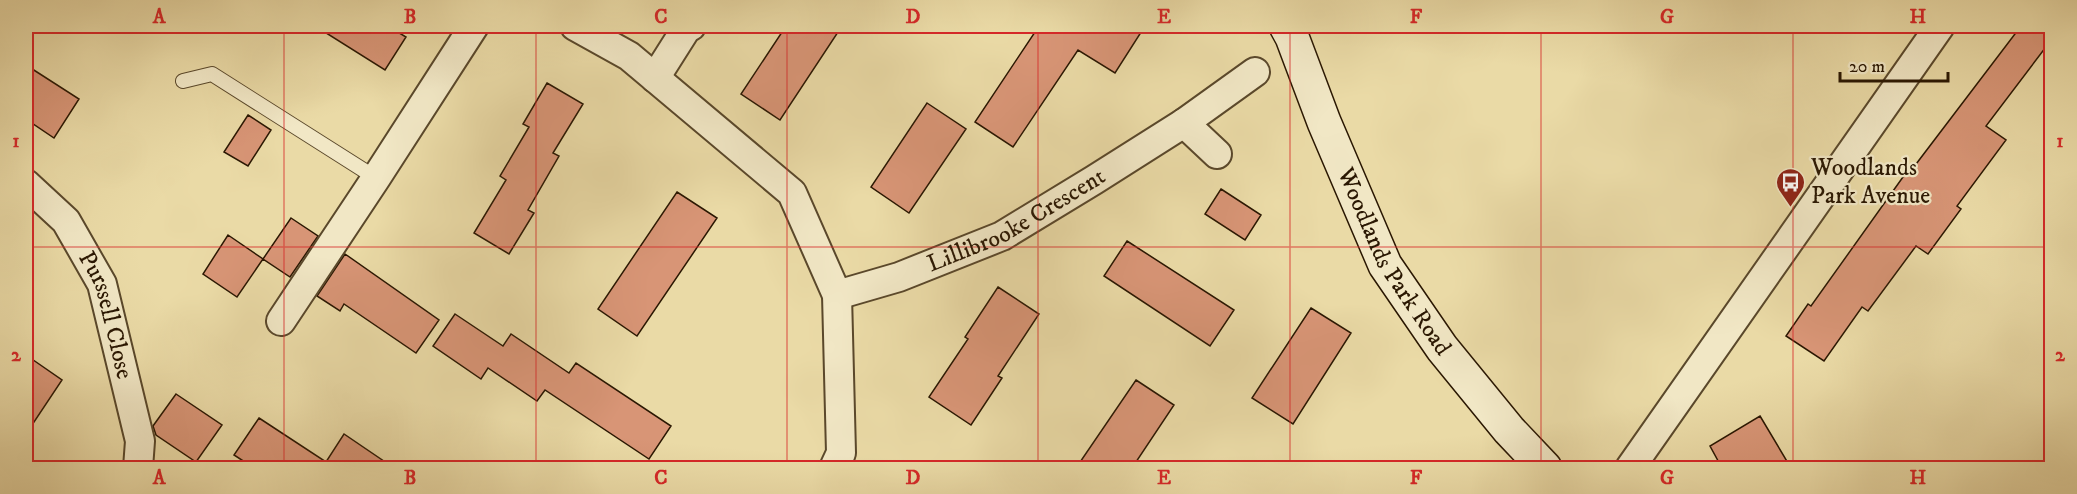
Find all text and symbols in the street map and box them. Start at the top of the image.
text: A [152,5,167,30]
text: B [404,5,416,30]
text: C [654,5,668,30]
text: D [906,5,921,30]
text: E [1157,5,1171,30]
text: F [1410,5,1423,30]
text: G [1660,5,1674,30]
text: H [1910,5,1927,30]
scale bar [1840,45,1948,83]
text: 20 m [1849,56,1885,78]
text: 1 [12,129,20,154]
text: 1 [2056,129,2064,154]
place label: Woodlands Park Avenue [1810,153,1930,211]
street label: Lillibrooke Crescent [923,162,1111,279]
street label: Woodlands Park Road [1330,162,1458,361]
bus stop icon: Woodlands Park Avenue [1774,166,1806,208]
street label: Purssell Close [71,246,139,382]
text: 2 [11,343,22,368]
text: 2 [2055,343,2066,368]
text: A [152,466,167,491]
text: B [404,466,416,491]
text: C [654,466,668,491]
text: D [906,466,921,491]
text: E [1157,466,1171,491]
text: F [1410,466,1423,491]
text: G [1660,466,1674,491]
text: H [1910,466,1927,491]

